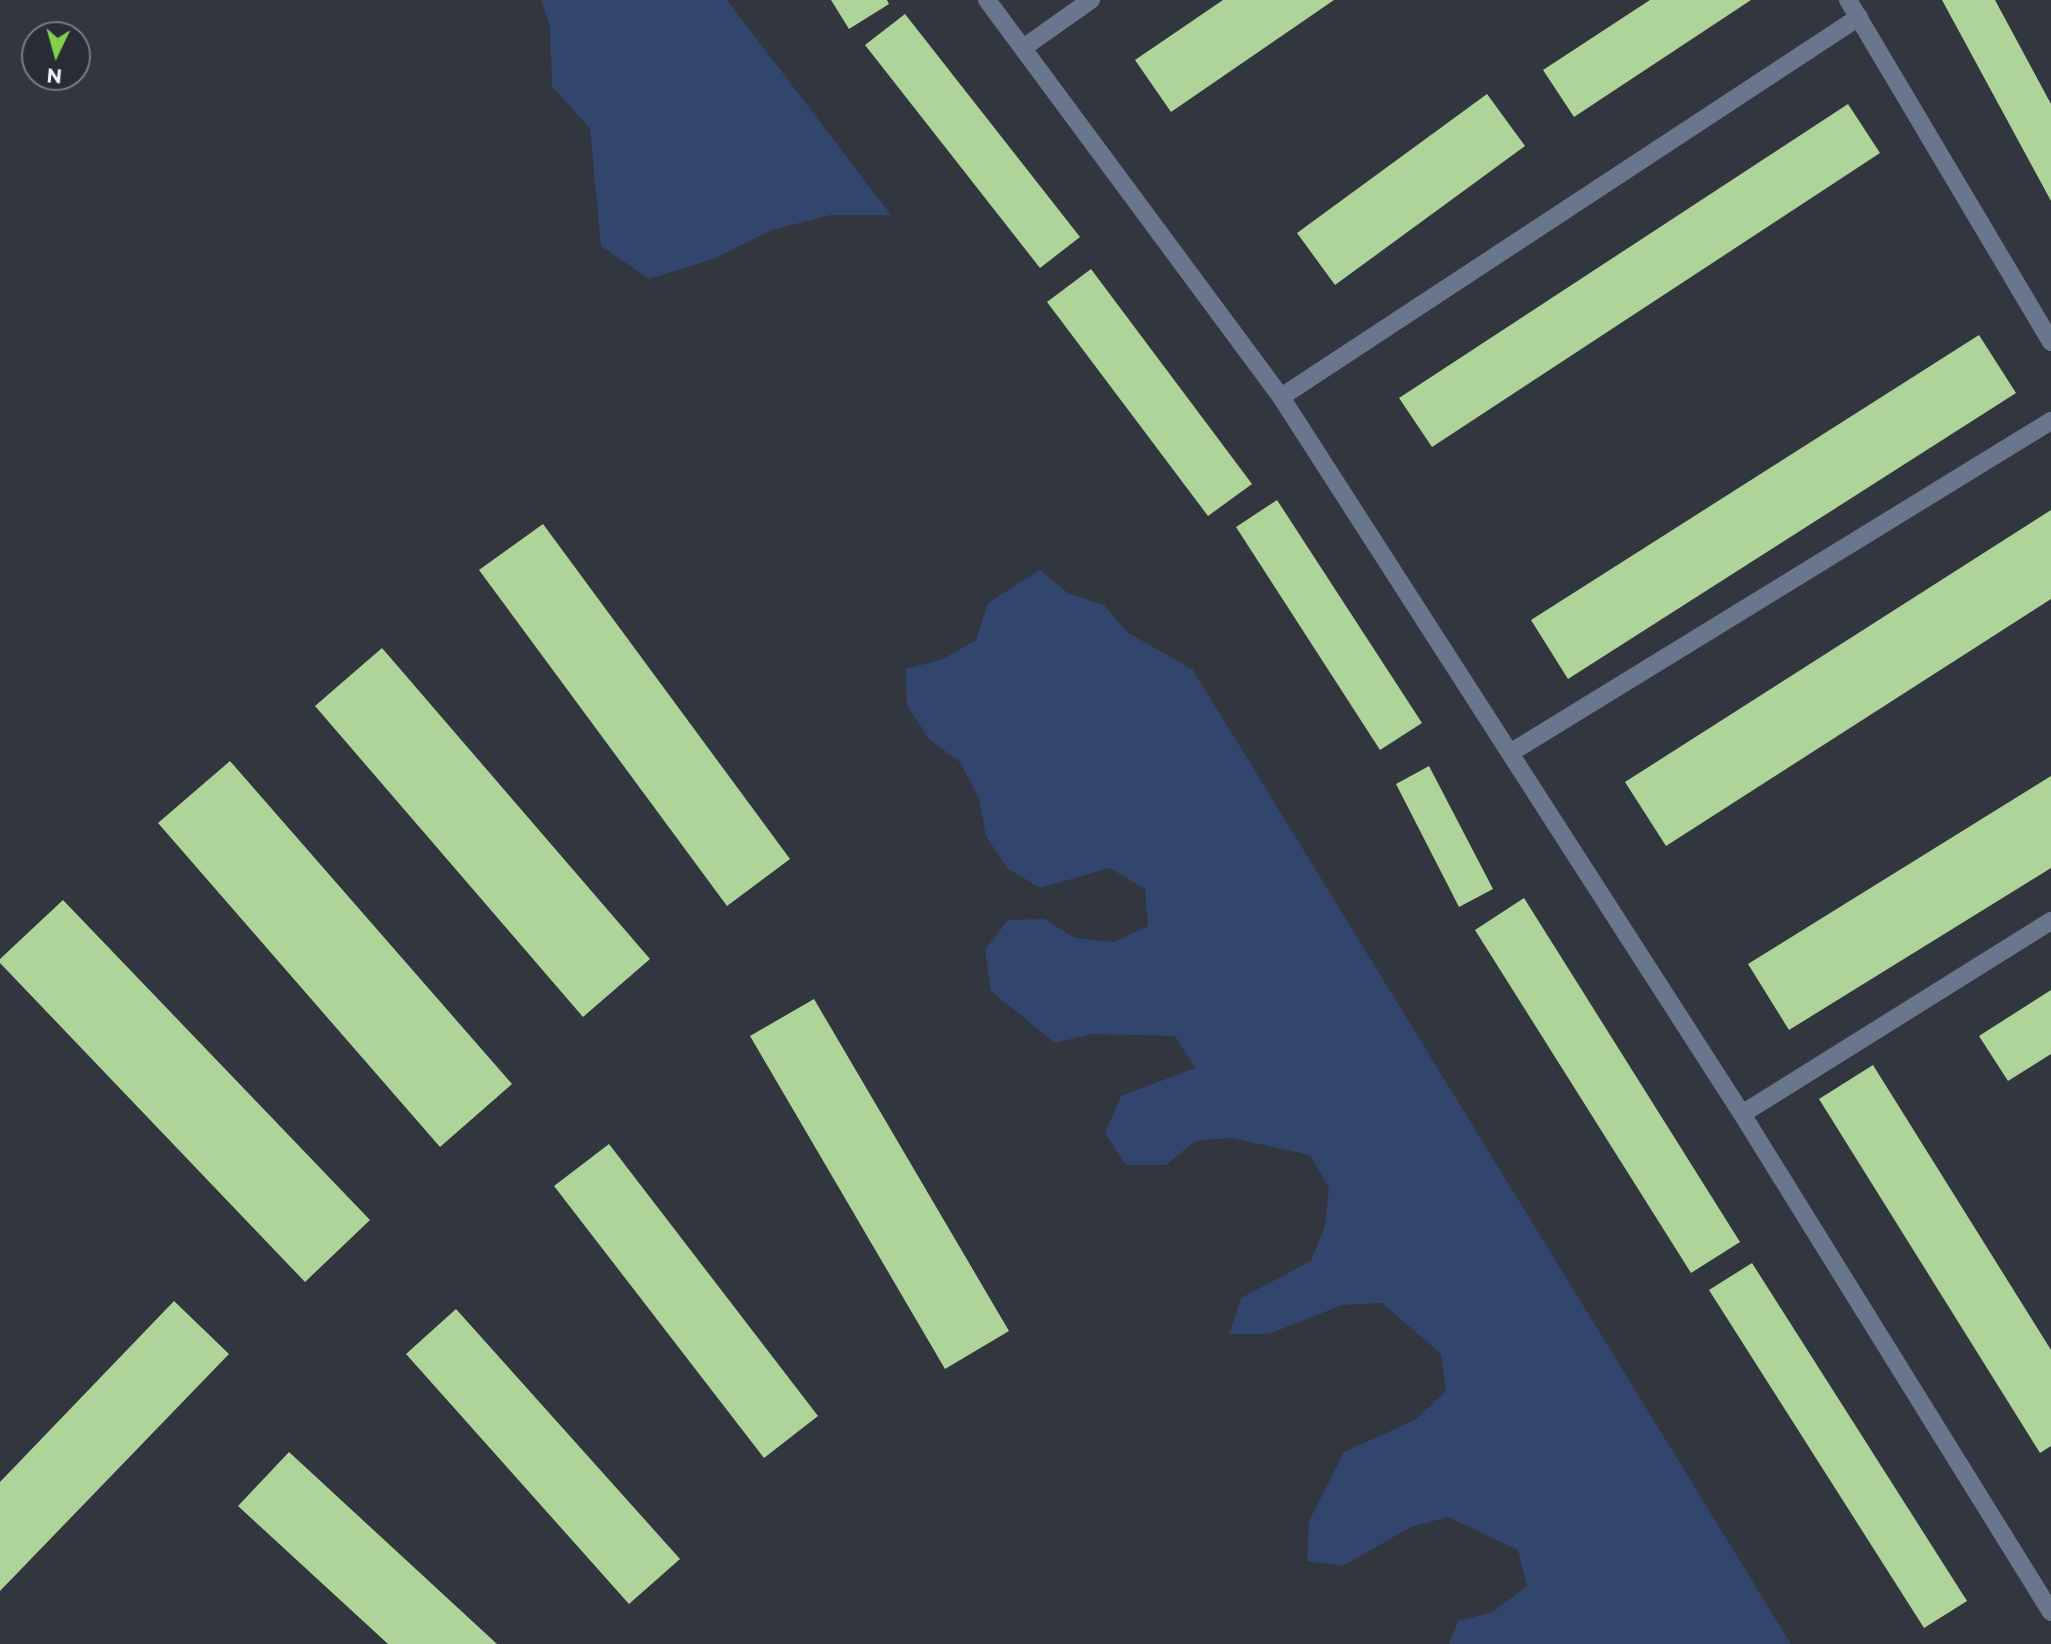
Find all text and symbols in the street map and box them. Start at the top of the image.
north arrow [21,21,91,91]
text: N [46,63,63,88]

